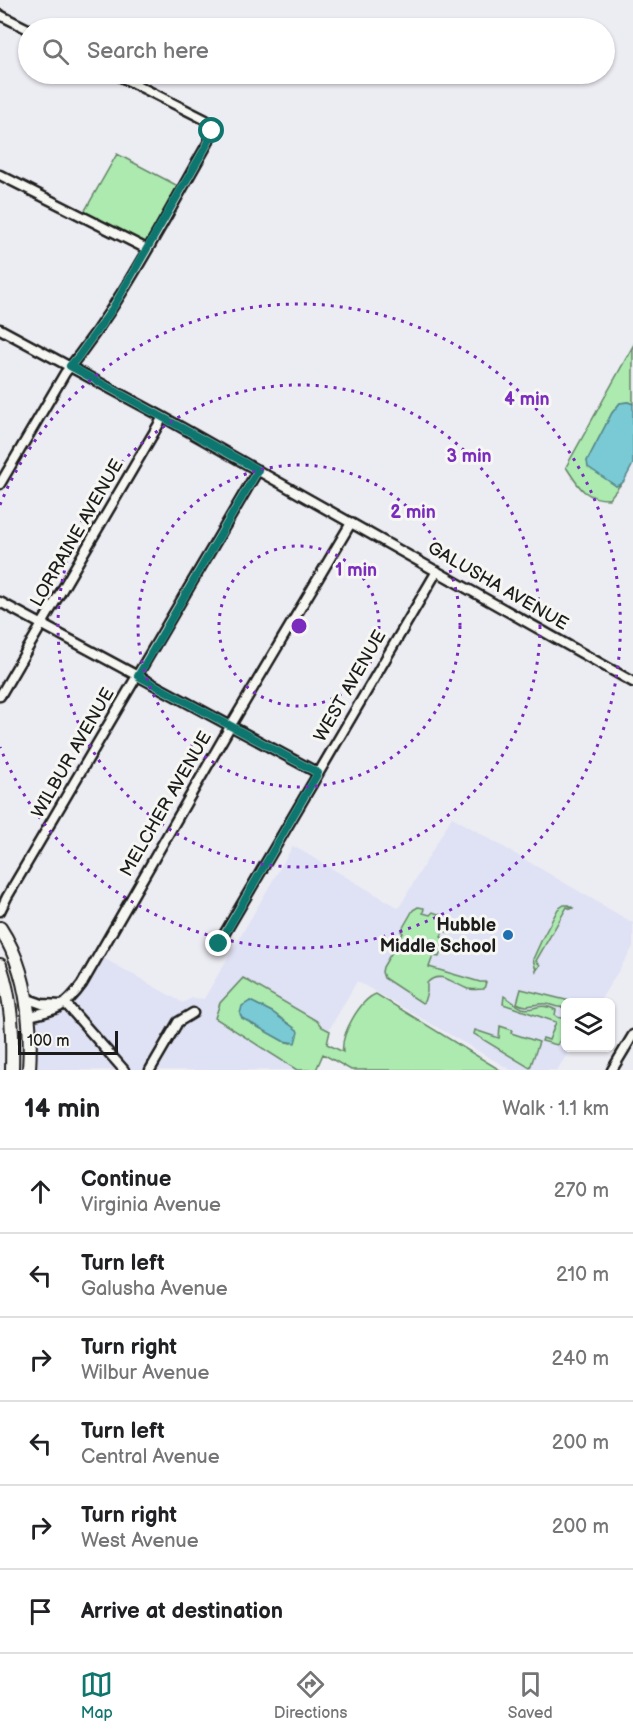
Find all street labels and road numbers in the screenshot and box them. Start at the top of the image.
street label: LORRAINE AVENUE [26,455,128,611]
street label: GALUSHA AVENUE [424,537,572,635]
street label: WEST AVENUE [310,626,391,746]
street label: WILBUR AVENUE [27,684,119,822]
street label: MELCHER AVENUE [116,728,216,880]

